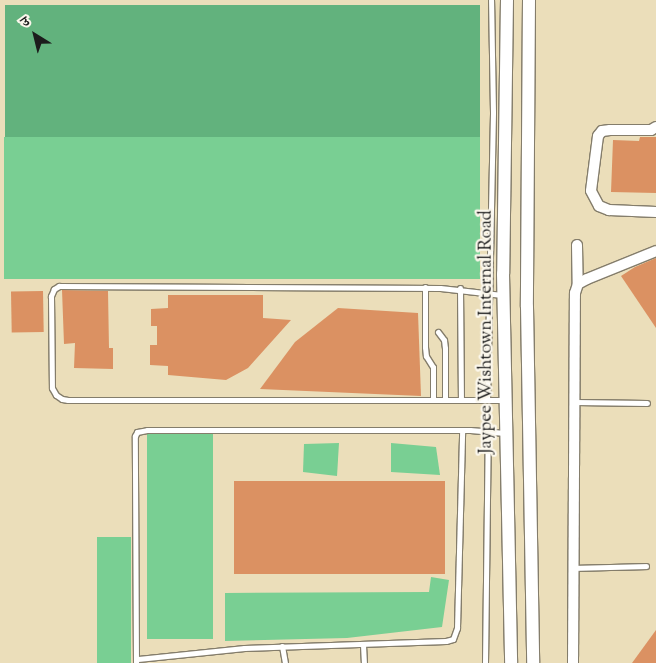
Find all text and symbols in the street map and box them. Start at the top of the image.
north arrow [10,10,60,60]
text: उ [17,13,35,33]
street label: Jaypee Wishtown Internal Road [476,210,498,454]

